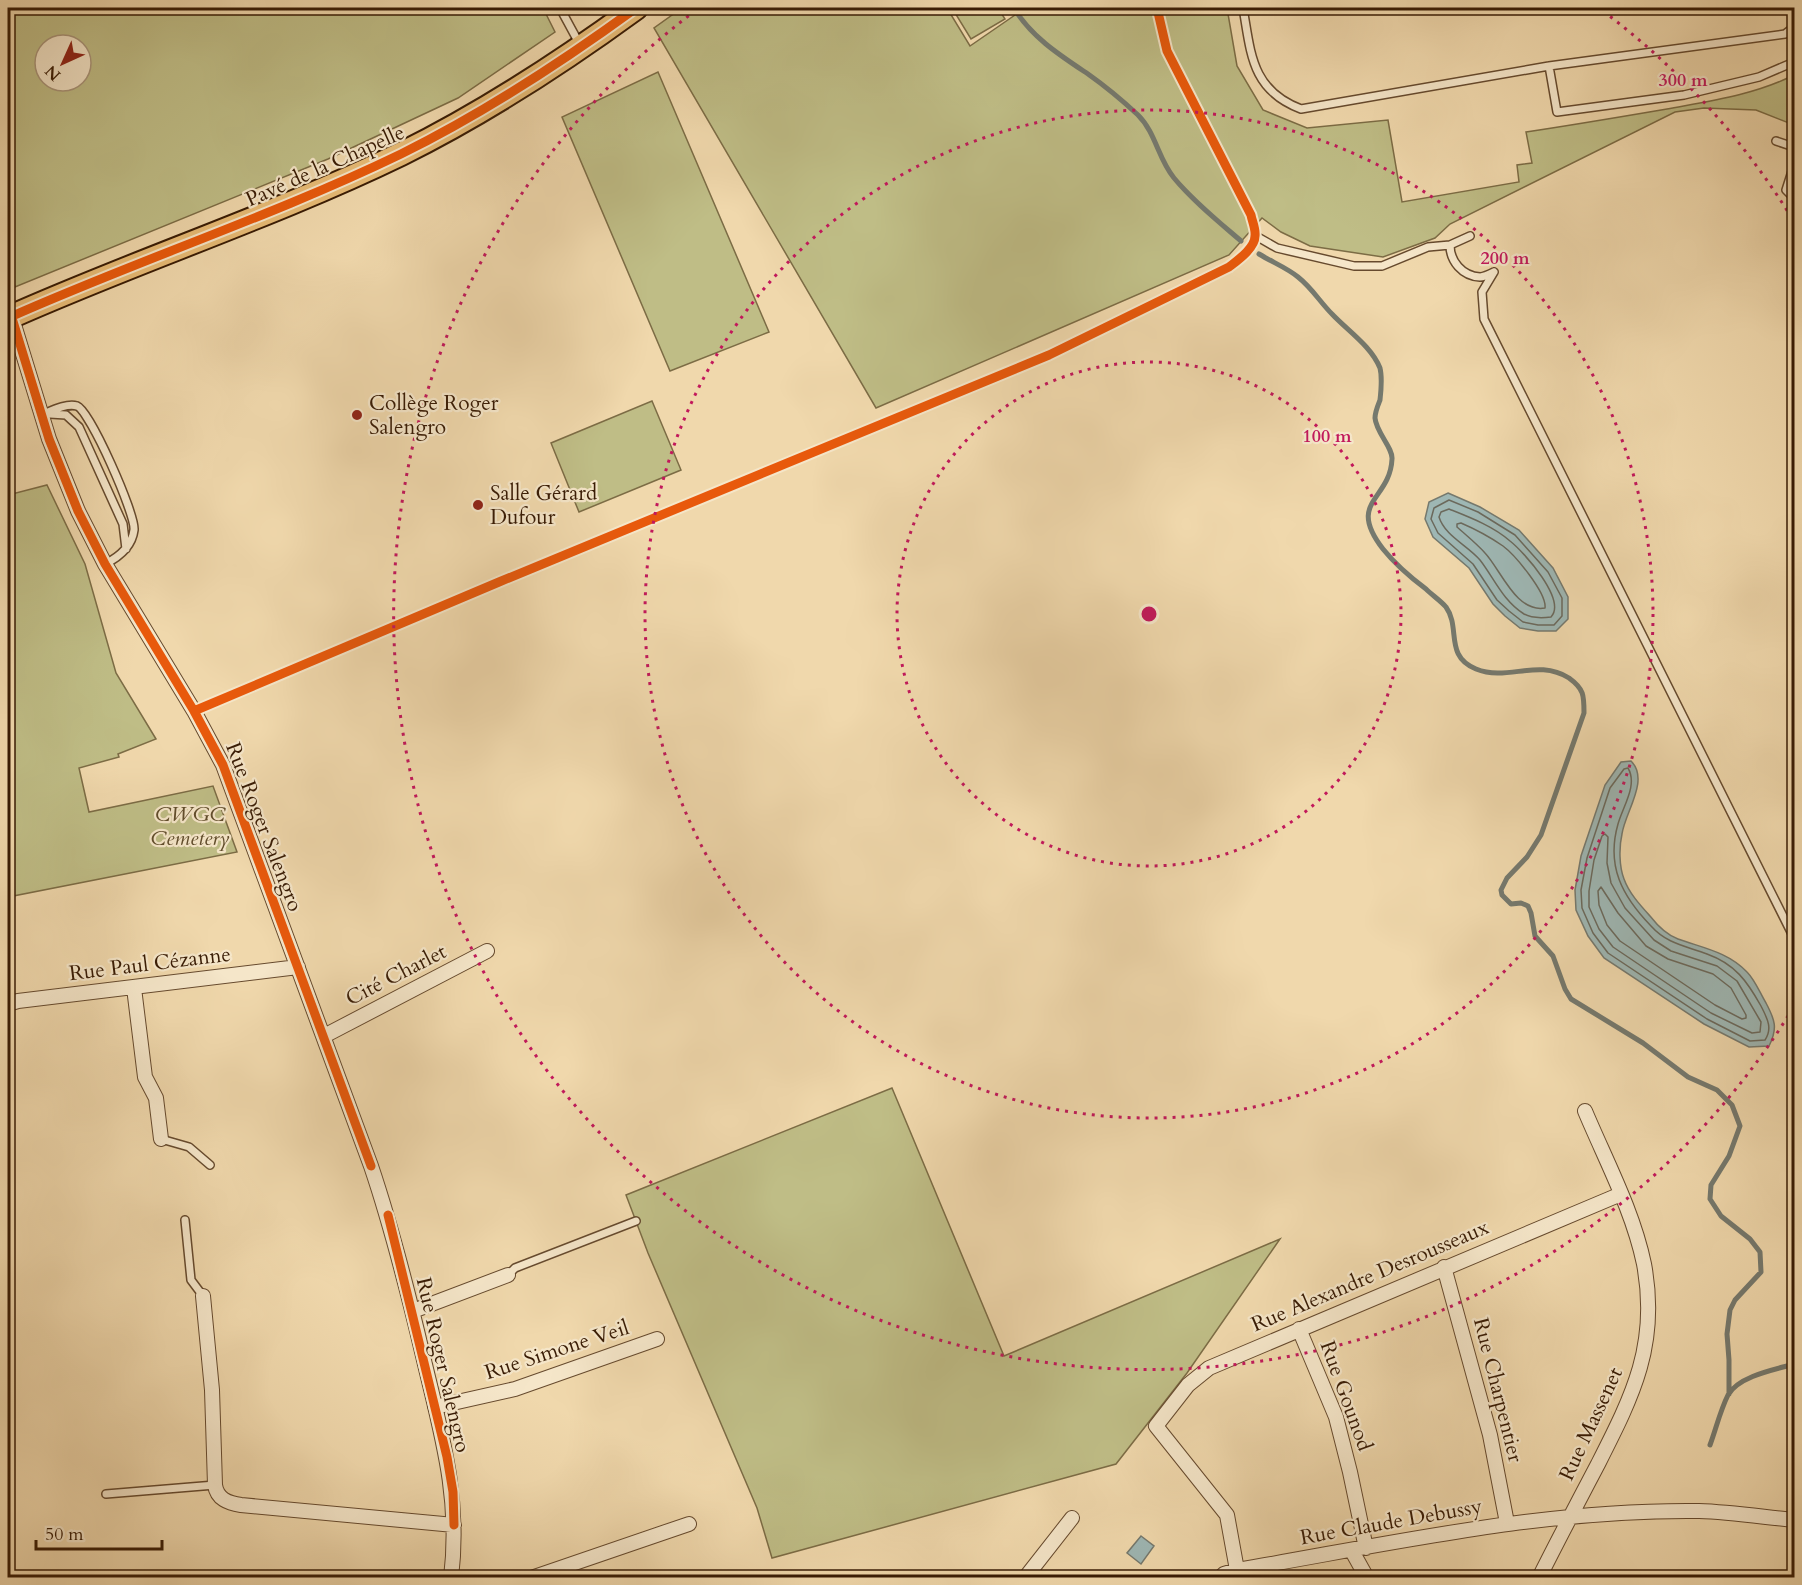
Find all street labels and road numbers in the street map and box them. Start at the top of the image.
street label: Pavé de la Chapelle [241,118,409,214]
street label: Rue Roger Salengro [218,738,310,916]
street label: Cité Charlet [341,937,452,1013]
street label: Rue Paul Cézanne [67,940,233,988]
street label: Rue Alexandre Desrousseaux [1247,1213,1494,1339]
street label: Rue Roger Salengro [409,1275,477,1455]
street label: Rue Simone Veil [481,1313,633,1387]
street label: Rue Charpentier [1466,1315,1530,1466]
street label: Rue Gounod [1313,1337,1379,1455]
street label: Rue Massenet [1552,1362,1630,1485]
street label: Rue Claude Debussy [1298,1492,1484,1552]

